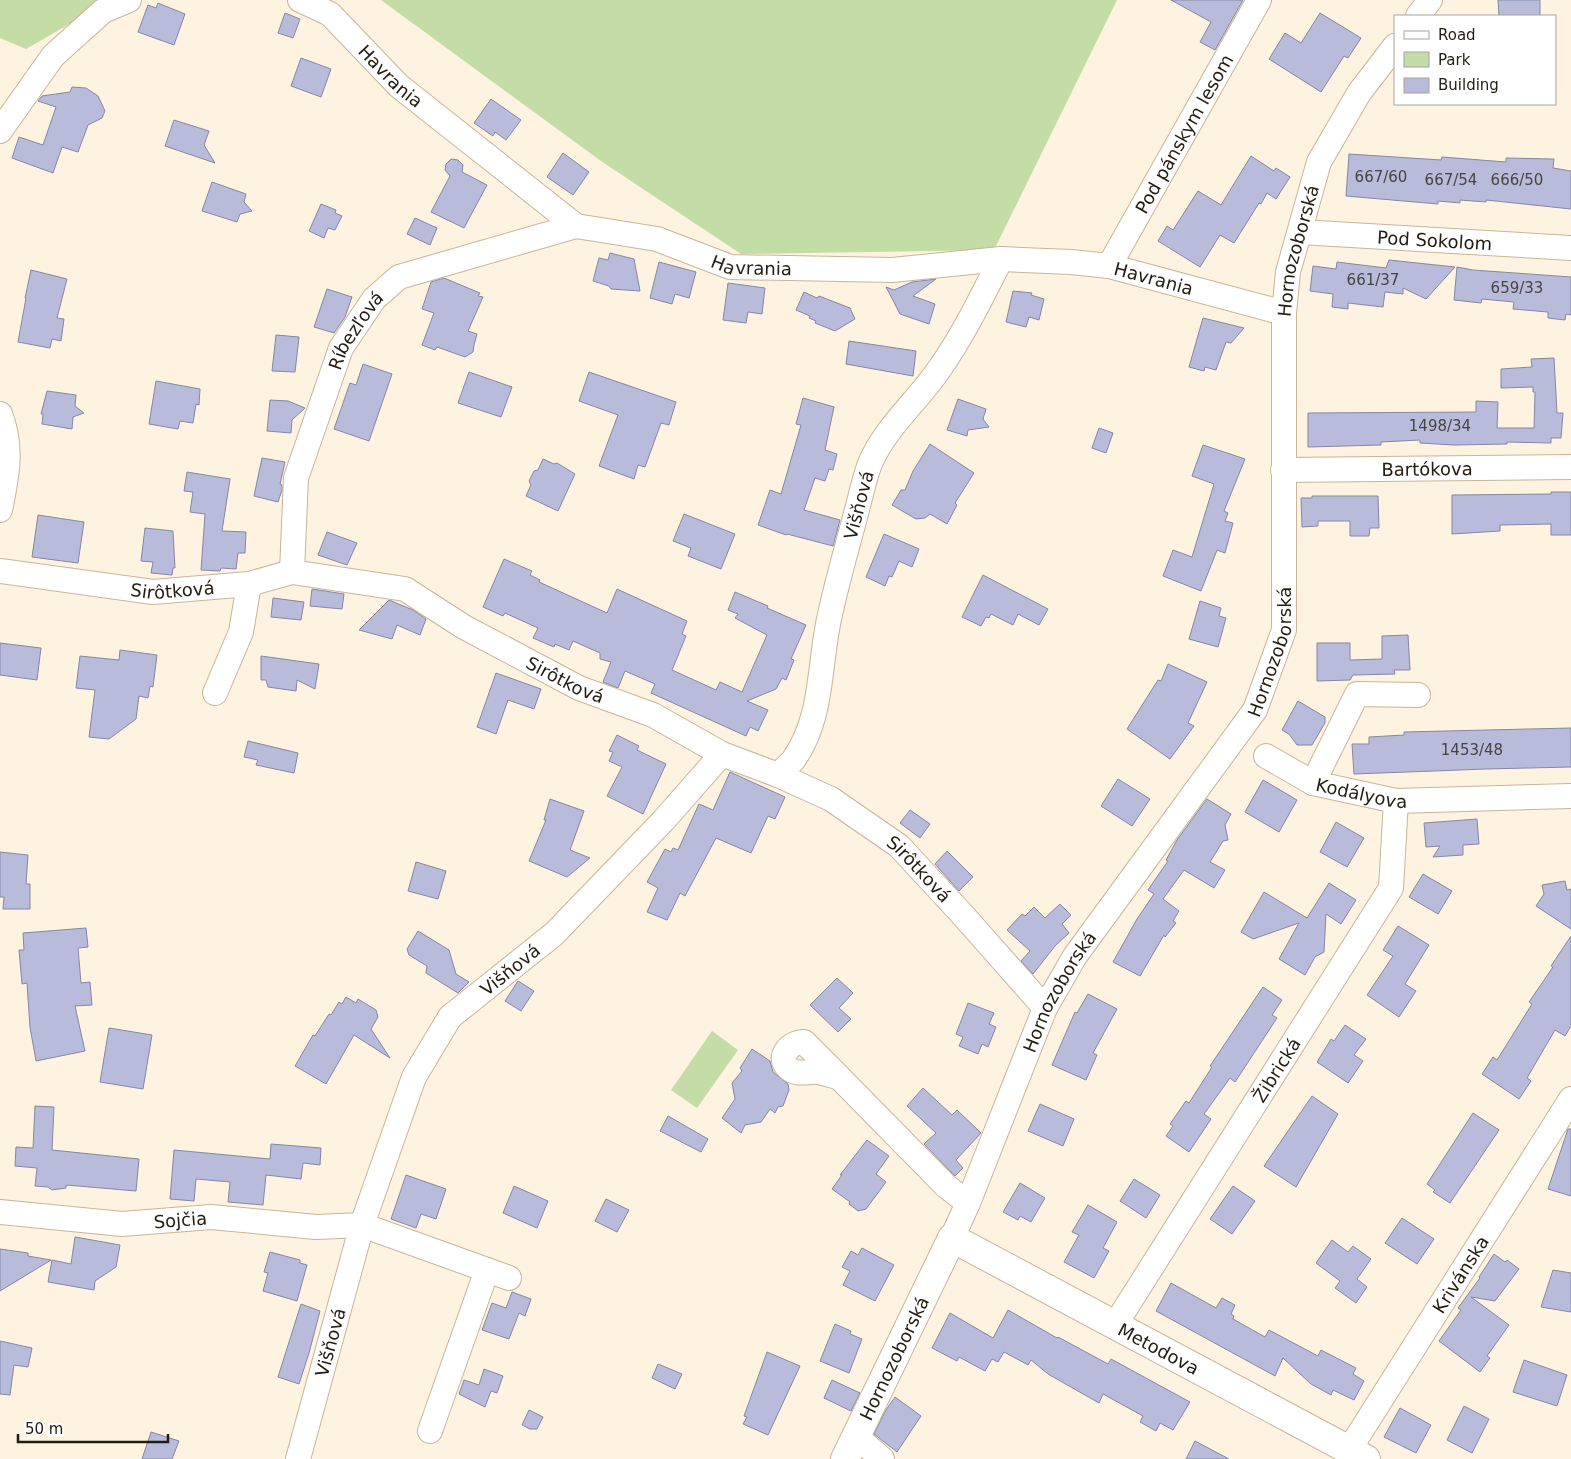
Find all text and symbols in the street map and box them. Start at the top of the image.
legend [1394,15,1556,105]
text: Road [1438,26,1476,44]
street label: Havrania [354,40,427,111]
street label: Pod pánskym lesom [1130,50,1237,217]
text: Park [1438,51,1471,69]
text: Building [1438,76,1499,94]
house number: 667/60 [1355,168,1407,186]
house number: 667/54 [1425,171,1477,189]
house number: 666/50 [1491,171,1543,189]
street label: Hornozoborská [1273,182,1323,318]
street label: Pod Sokolom [1377,226,1493,254]
street label: Havrania [708,250,792,279]
street label: Havrania [1112,257,1196,299]
house number: 661/37 [1347,271,1399,289]
house number: 659/33 [1491,279,1543,297]
street label: Ríbezľová [324,286,387,372]
house number: 1498/34 [1409,417,1471,435]
street label: Bartókova [1381,458,1473,479]
street label: Višňová [839,468,877,542]
street label: Sirôtková [129,576,215,603]
street label: Hornozoborská [1243,587,1296,720]
street label: Sirôtková [523,652,607,707]
house number: 1453/48 [1441,741,1503,759]
street label: Kodályova [1314,773,1407,811]
street label: Sirôtková [883,831,956,906]
street label: Hornozoborská [1018,927,1100,1055]
street label: Višňová [476,939,544,999]
street label: Žibrická [1248,1034,1304,1106]
street label: Sojčia [153,1207,208,1232]
street label: Krivánska [1428,1231,1493,1317]
street label: Hornozoborská [855,1293,933,1424]
street label: Višňová [311,1306,349,1379]
street label: Metodova [1115,1318,1203,1379]
scale bar [18,1412,168,1444]
text: 50 m [25,1420,63,1438]

